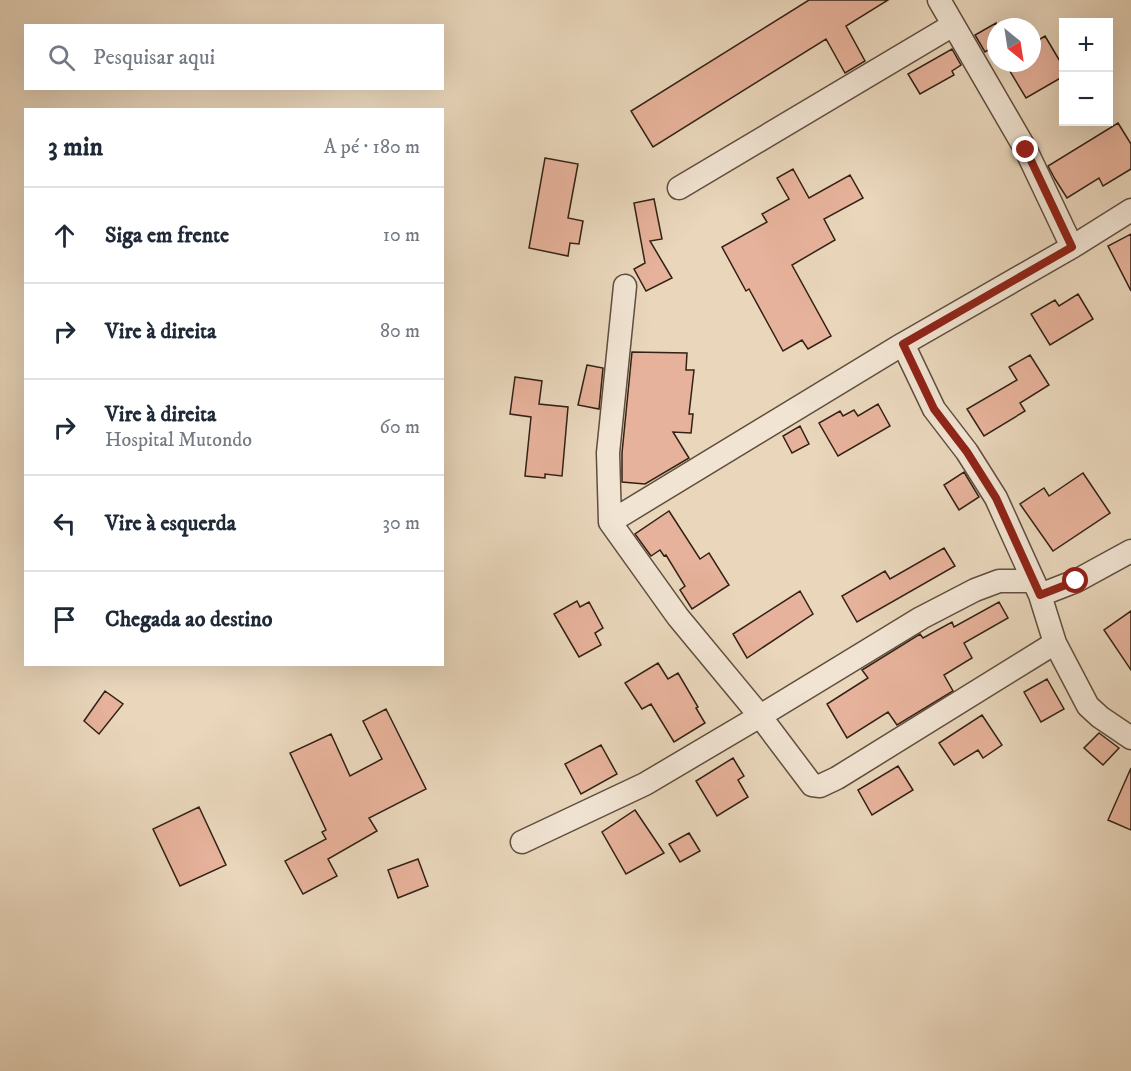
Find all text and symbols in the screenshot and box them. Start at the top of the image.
north arrow [987,18,1041,72]
map controls [1059,18,1113,126]
button: + [1059,18,1113,72]
search box [24,24,444,90]
icon: search [45,41,78,74]
text: Pesquisar aqui [93,44,215,71]
button: − [1059,72,1113,126]
text: 3 min [48,131,103,164]
text: A pé · 180 m [324,135,420,160]
route end [1012,136,1038,162]
icon: ahead [48,219,81,252]
text: Siga em frente [105,222,229,249]
text: 10 m [383,223,420,248]
icon: right [48,315,81,348]
text: Vire à direita [105,318,216,345]
text: 80 m [380,319,420,344]
text: Vire à direita [105,401,216,428]
icon: right [48,411,81,444]
text: 60 m [380,415,420,440]
text: Hospital Mutondo [105,428,252,453]
icon: left [48,507,81,540]
text: Vire à esquerda [105,510,236,537]
text: 30 m [382,511,420,536]
route start [1062,567,1088,593]
icon: arrive [48,603,81,636]
text: Chegada ao destino [105,606,272,633]

